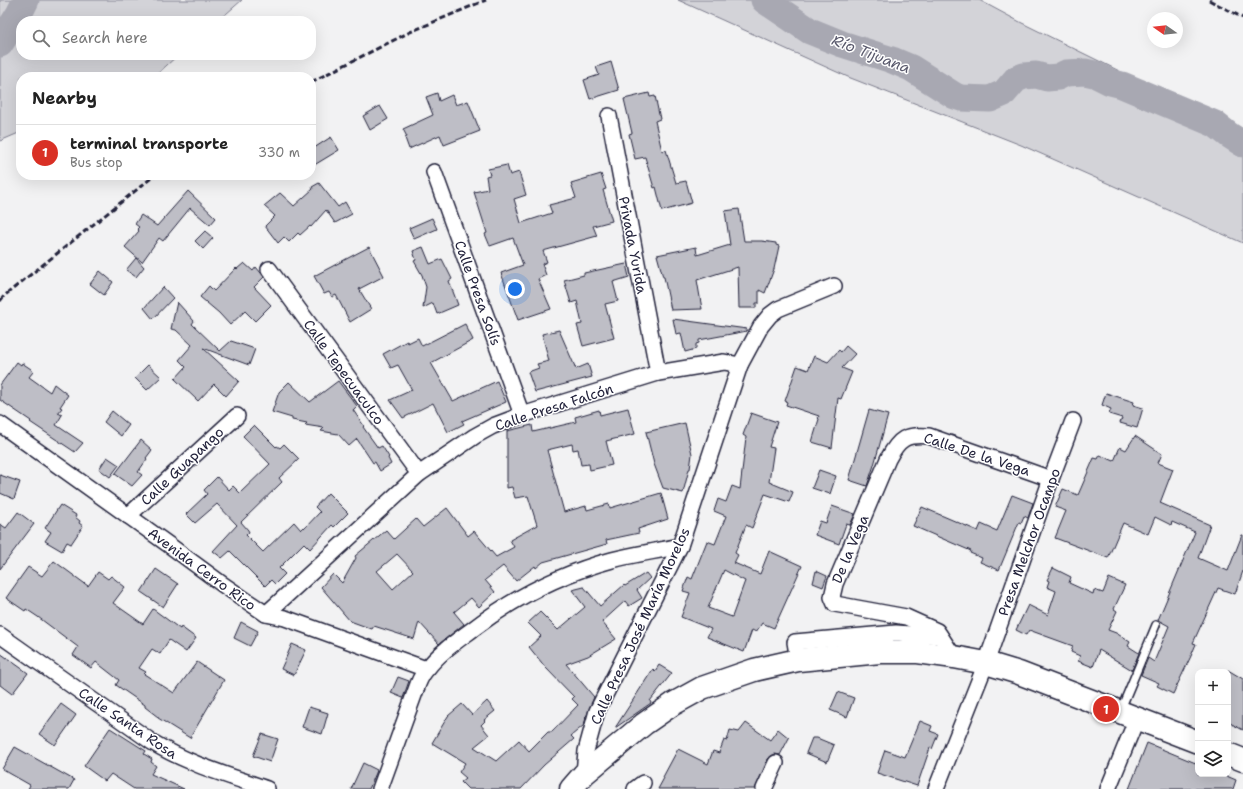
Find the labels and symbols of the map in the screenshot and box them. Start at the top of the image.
north arrow [1147,12,1183,48]
water label: Río Tijuana [829,30,913,78]
street label: Privada Yurida [615,195,651,296]
street label: Calle Presa Solís [451,238,505,348]
your location [505,279,525,299]
street label: Calle Tepecuaculco [300,316,388,428]
street label: Calle Presa Falcón [493,379,616,435]
street label: Calle Guapango [137,423,227,509]
street label: Calle De la Vega [922,428,1033,480]
street label: Presa Melchor Ocampo [994,466,1064,618]
street label: De la Vega [828,512,873,586]
street label: Avenida Cerro Rico [144,524,260,614]
street label: Calle Presa José María Morelos [586,524,694,727]
street label: Calle Santa Rosa [75,683,181,763]
pin: 1 [1093,694,1119,724]

